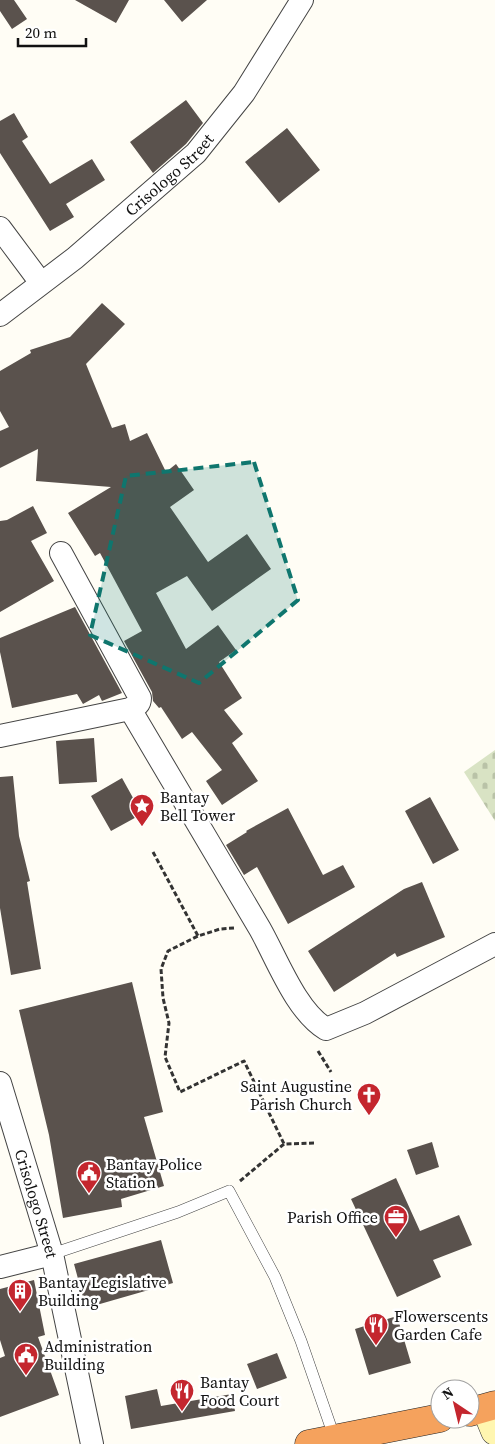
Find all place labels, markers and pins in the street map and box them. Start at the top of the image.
place label: Bantay Bell Tower [160,786,235,826]
place icon: Bantay Bell Tower [129,793,155,827]
place label: Saint Augustine Parish Church [240,1075,352,1115]
church icon: Saint Augustine Parish Church [356,1082,382,1116]
place label: Bantay Police Station [106,1153,202,1193]
public building icon: Bantay Police Station [76,1160,102,1194]
office icon: Parish Office [383,1204,409,1238]
place label: Parish Office [287,1206,378,1228]
place label: Bantay Legislative Building [38,1271,167,1311]
building icon: Bantay Legislative Building [7,1278,33,1312]
place label: Flowerscents Garden Cafe [394,1305,488,1345]
restaurant icon: Flowerscents Garden Cafe [363,1312,389,1346]
place label: Administration Building [44,1335,153,1375]
public building icon: Administration Building [13,1342,39,1376]
place label: Bantay Food Court [200,1371,280,1411]
restaurant icon: Bantay Food Court [169,1378,195,1412]

